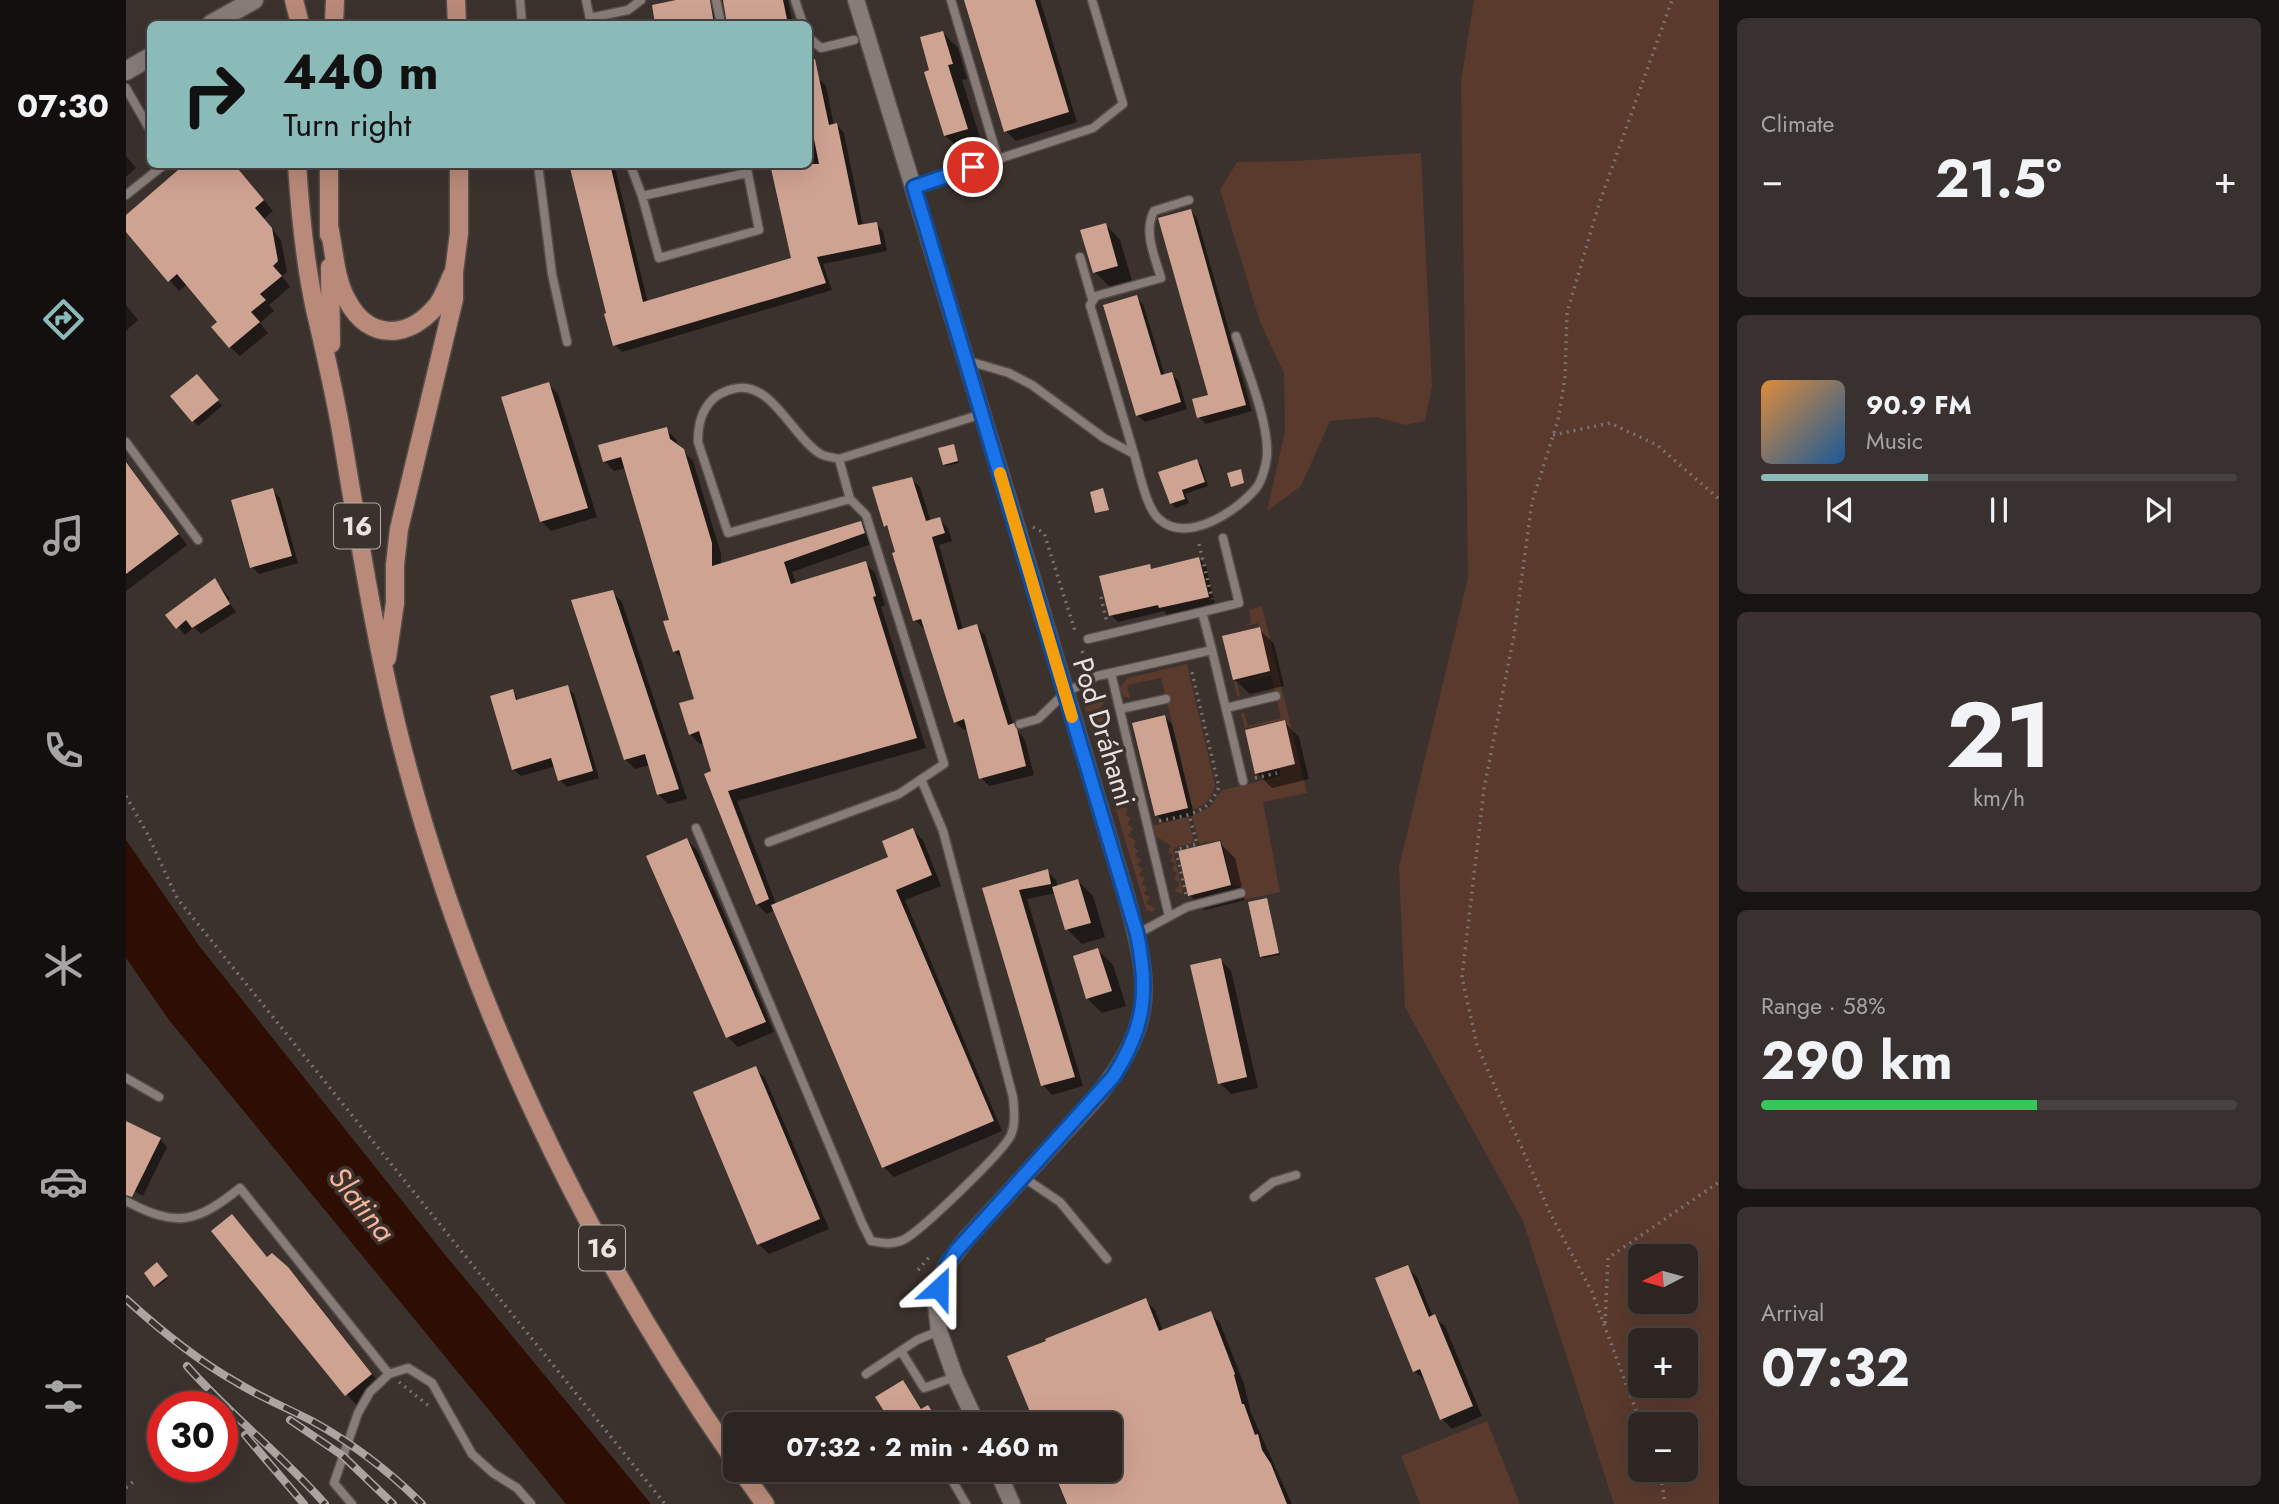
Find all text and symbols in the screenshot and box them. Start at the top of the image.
text: 440 m [283,37,439,107]
icon: right [168,49,259,140]
text: 07:30 [17,83,109,129]
text: Turn right [283,102,412,148]
text: Climate [1761,107,1834,141]
pin [943,137,1003,197]
text: 21.5° [1935,141,2062,217]
icon: arrive [954,148,992,186]
text: − [1761,152,1783,207]
text: + [2214,152,2237,207]
icon: directions [39,295,88,344]
text: 90.9 FM [1866,386,1972,424]
text: Music [1866,424,1923,458]
icon: previous [1821,491,1859,529]
icon: pause [1980,491,2018,529]
icon: next [2139,491,2177,529]
road number: 16 [334,504,380,548]
icon: music [39,511,88,560]
street label: Pod Dráhami [1062,653,1146,811]
text: 21 [1946,670,2052,801]
icon: phone [39,726,88,775]
text: km/h [1973,781,2025,815]
icon: climate [39,941,88,990]
text: Range · 58% [1761,989,1885,1023]
text: 290 km [1761,1023,1953,1099]
icon: car [39,1157,88,1206]
water label: Slatina [318,1157,406,1251]
road number: 16 [579,1226,625,1270]
north arrow [1628,1244,1698,1314]
map controls [1628,1244,1698,1482]
position arrow [902,1251,976,1325]
text: Arrival [1761,1296,1824,1330]
button: + [1628,1328,1698,1398]
text: 07:32 [1761,1330,1910,1406]
icon: filters [39,1372,88,1421]
speed limit sign: 30 [147,1391,238,1482]
button: − [1628,1412,1698,1482]
text: 07:32 · 2 min · 460 m [786,1428,1059,1466]

